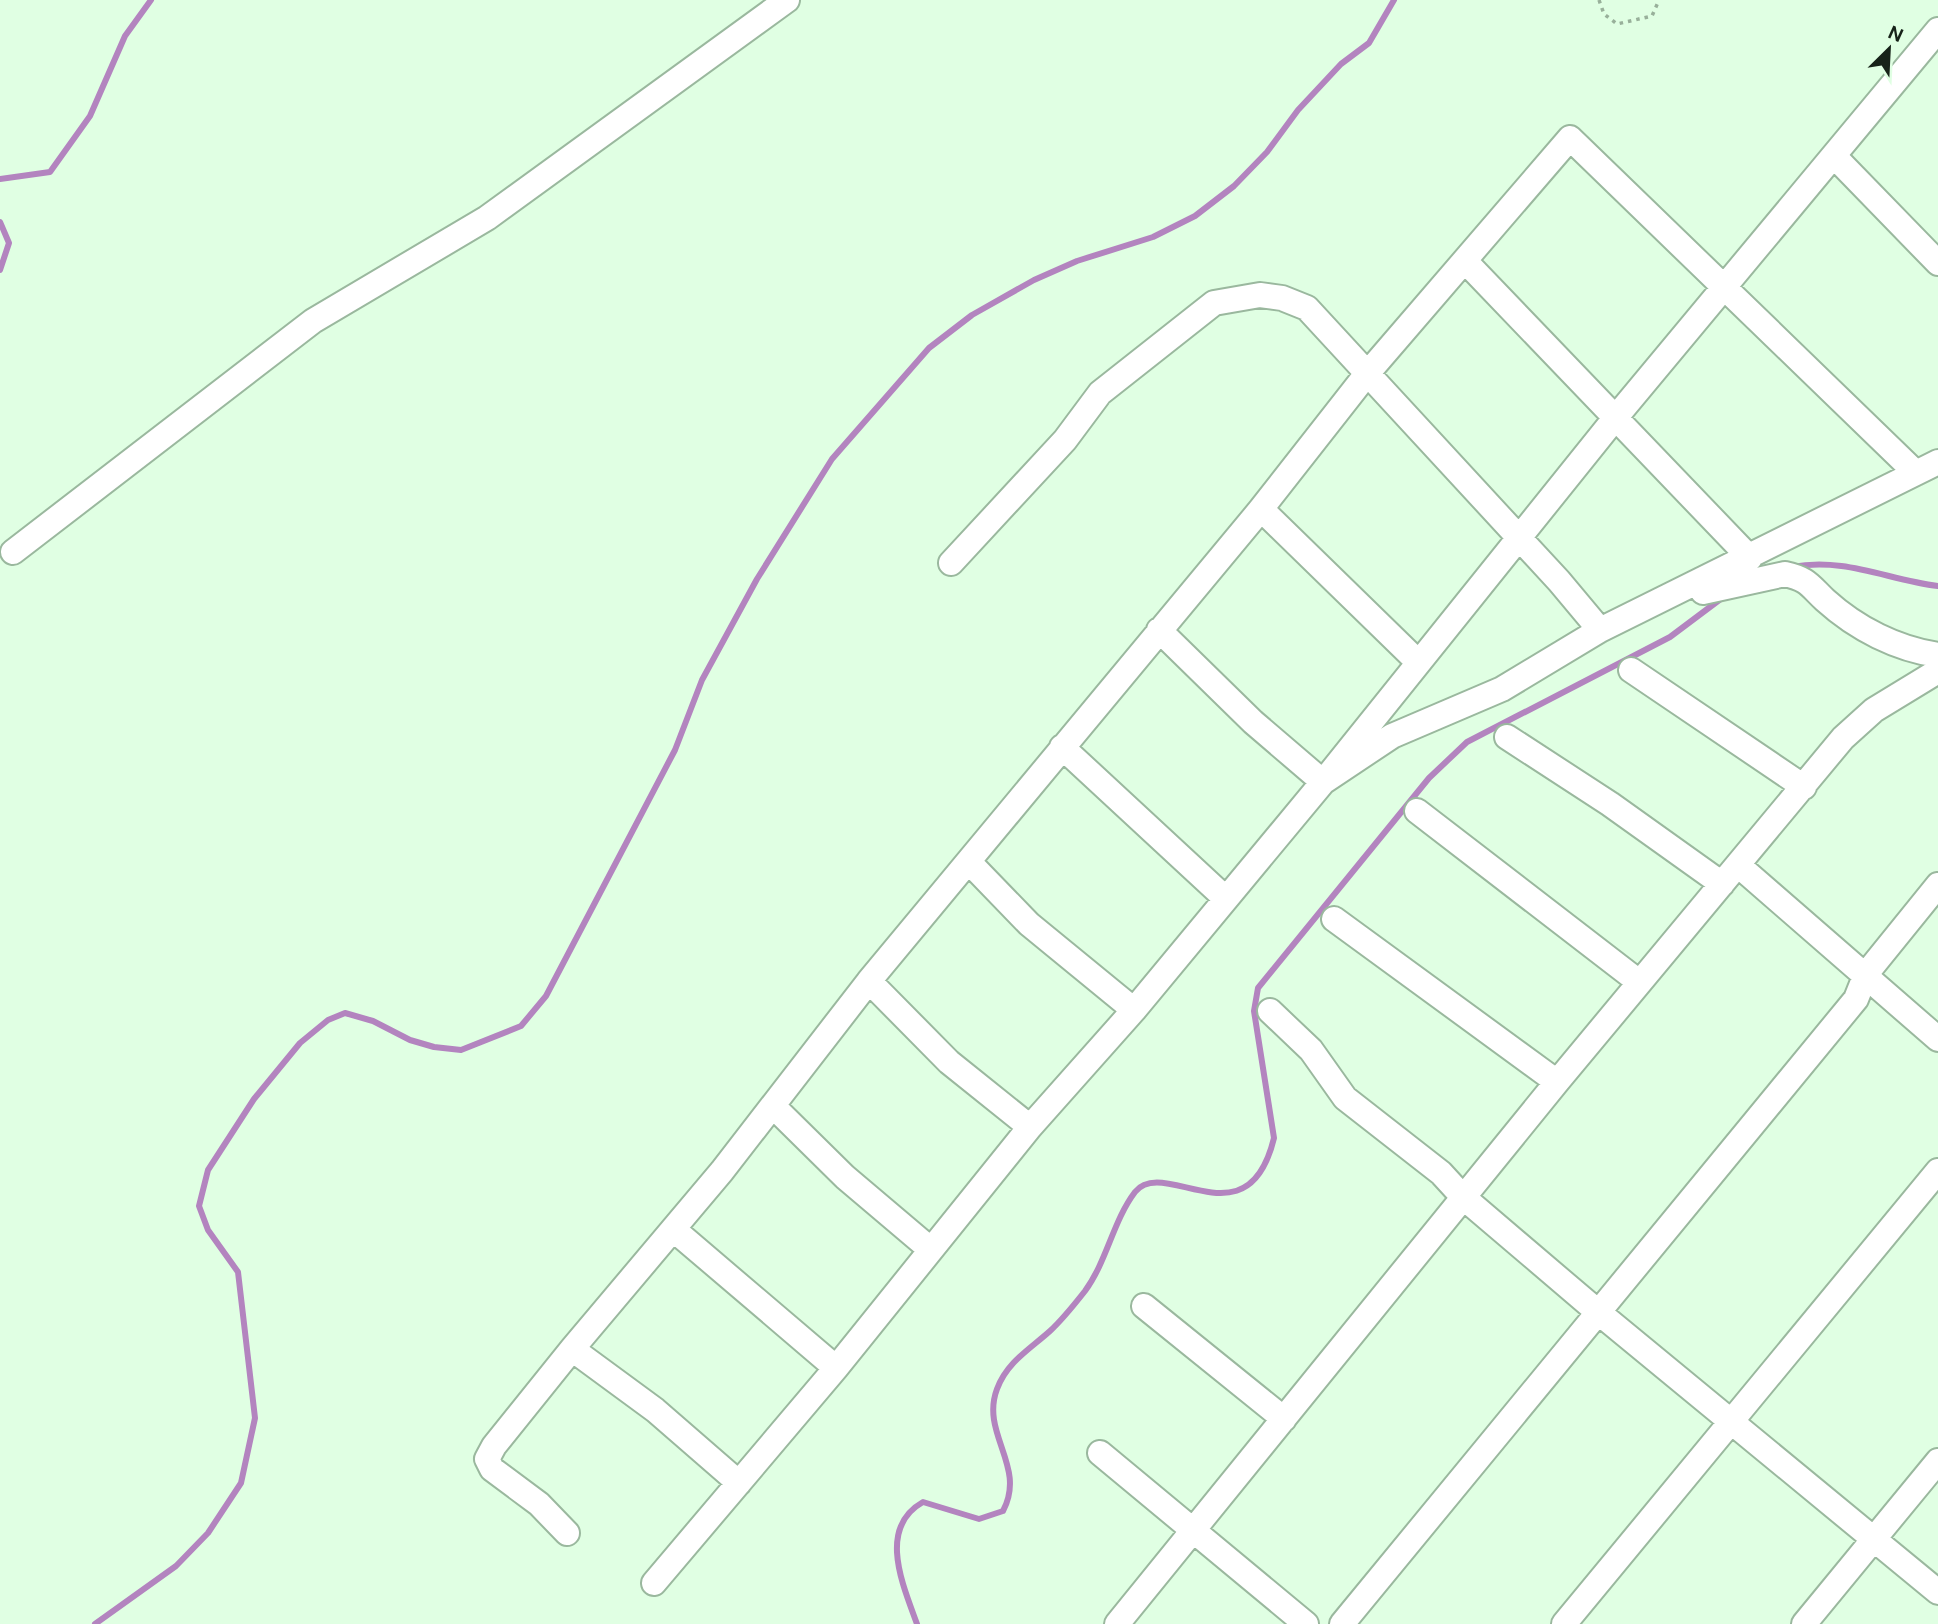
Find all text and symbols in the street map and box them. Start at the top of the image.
north arrow [1854,14,1924,84]
text: N [1884,20,1907,48]

